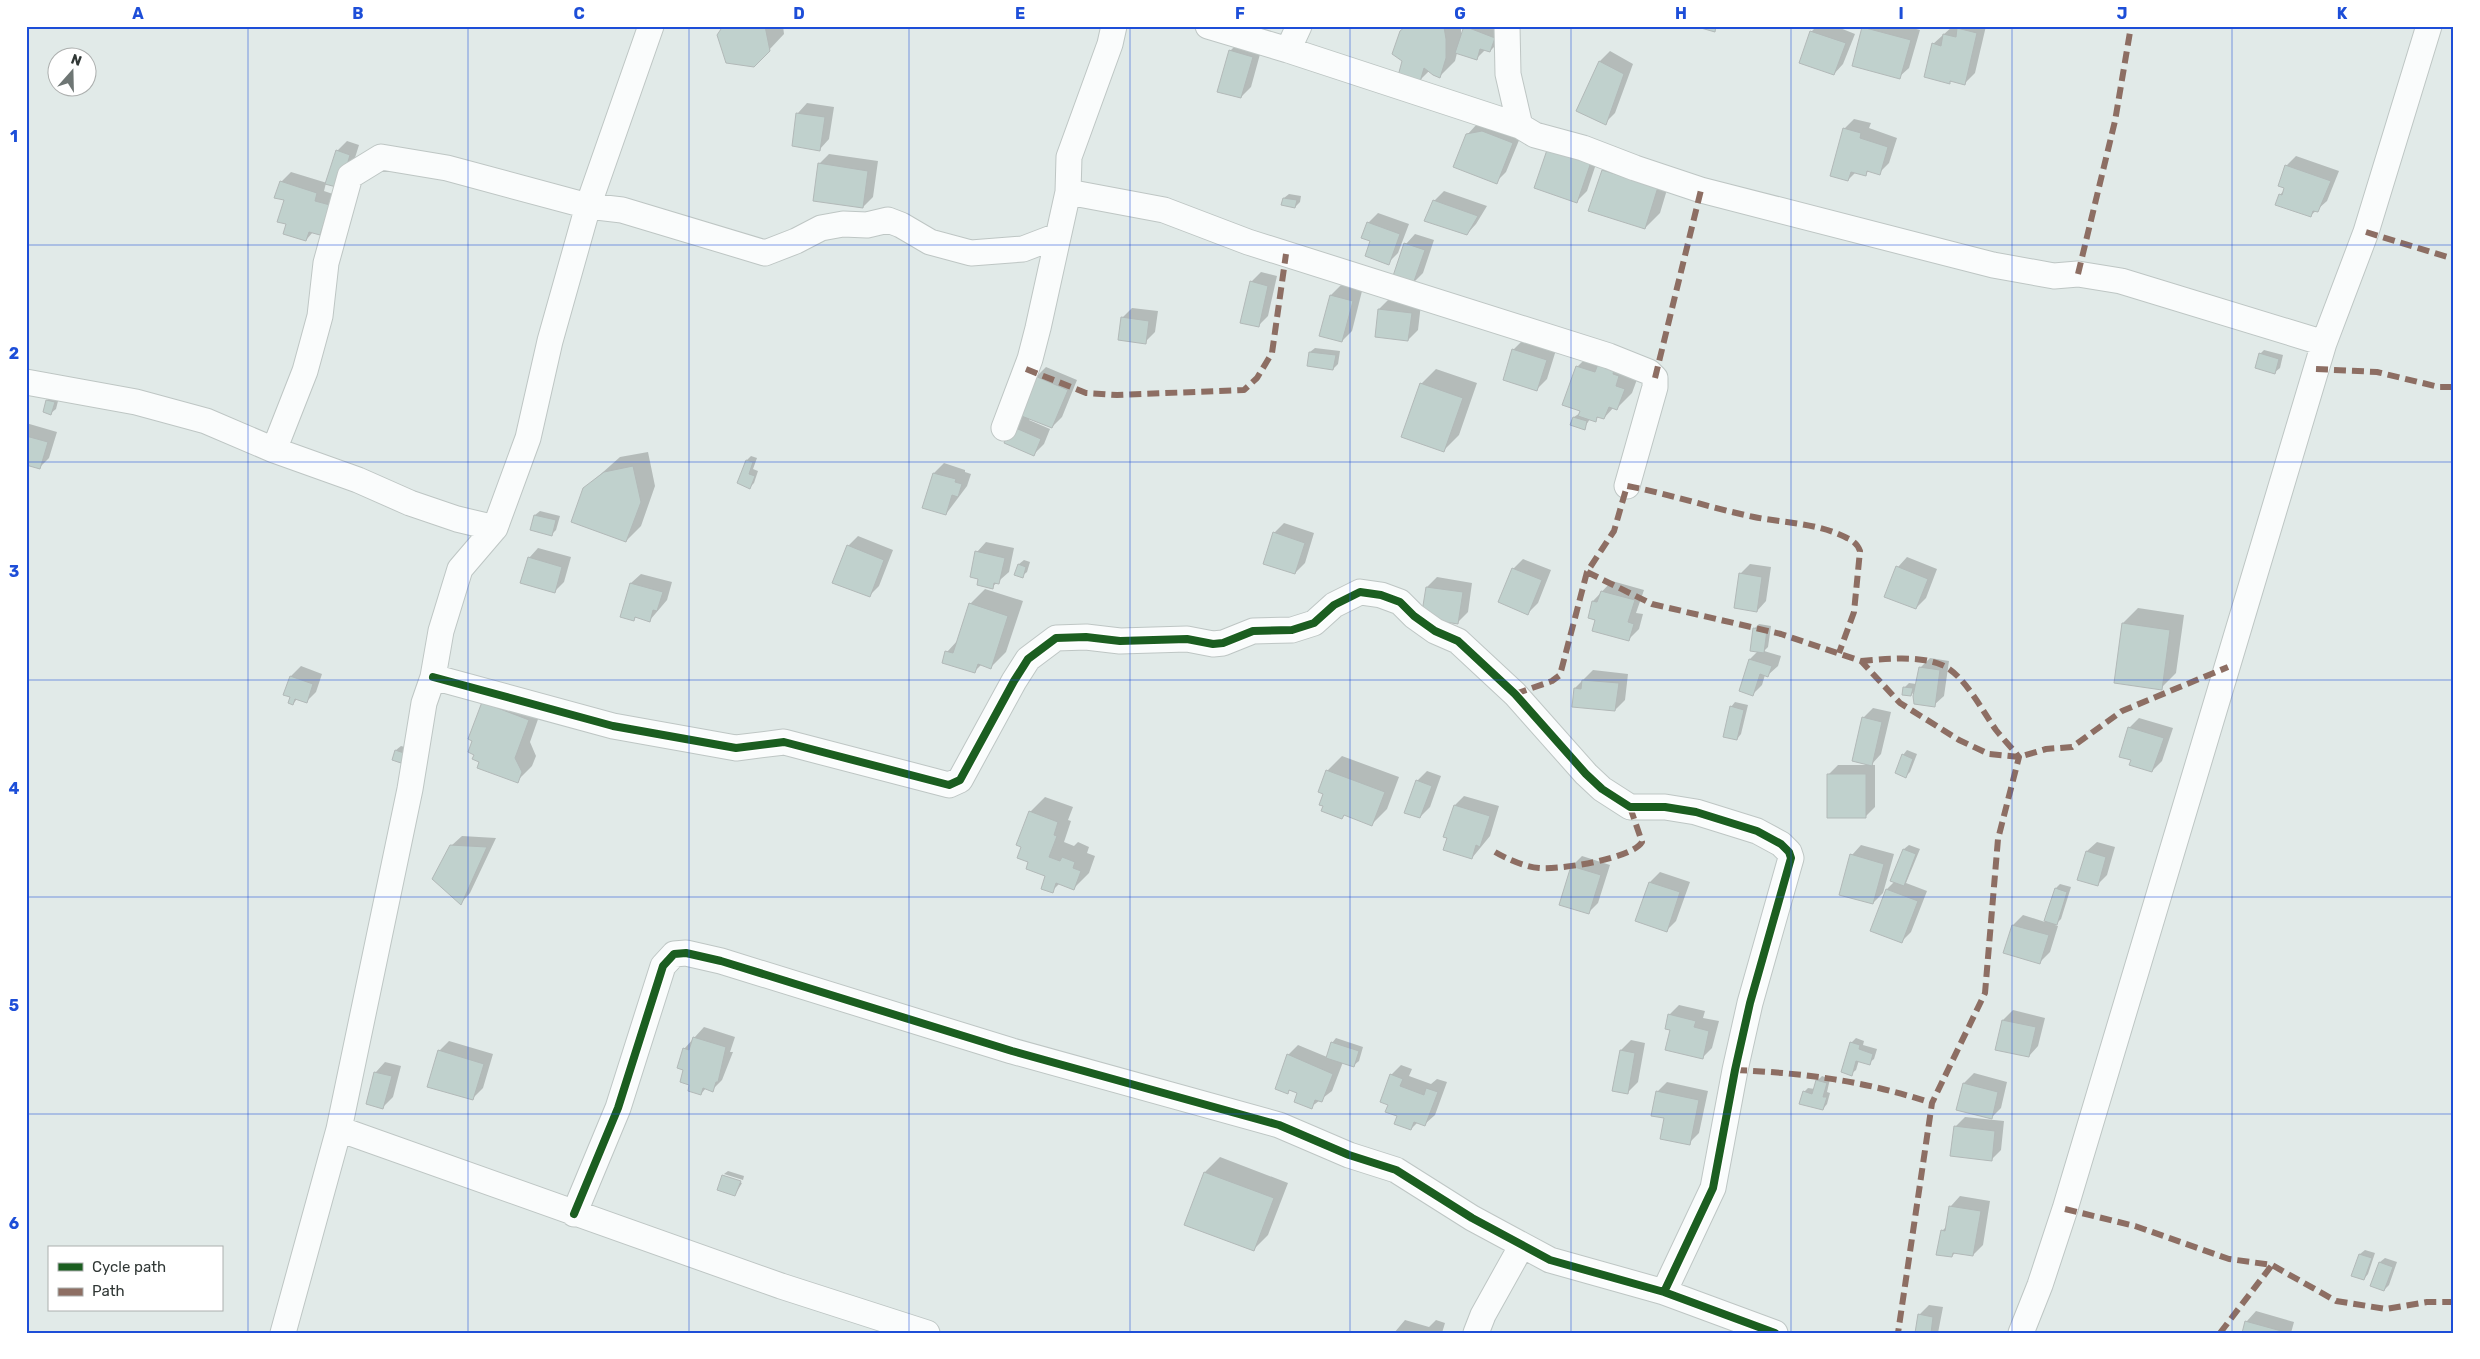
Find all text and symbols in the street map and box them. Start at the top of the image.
text: A [132,4,144,23]
text: B [352,4,364,23]
text: C [573,4,585,23]
text: D [793,4,805,23]
text: E [1015,4,1025,23]
text: F [1235,4,1245,23]
text: G [1454,4,1466,23]
text: H [1675,4,1687,23]
text: I [1898,4,1904,23]
text: J [2117,4,2127,23]
text: K [2337,4,2348,23]
north arrow [48,48,98,98]
text: N [69,51,84,70]
text: 1 [10,127,18,146]
text: 2 [9,344,19,363]
text: 3 [9,562,19,581]
text: 4 [9,779,20,798]
text: 5 [9,996,19,1015]
text: 6 [9,1214,19,1233]
legend [48,1246,222,1312]
text: Cycle path [92,1258,166,1276]
text: Path [92,1282,125,1300]

